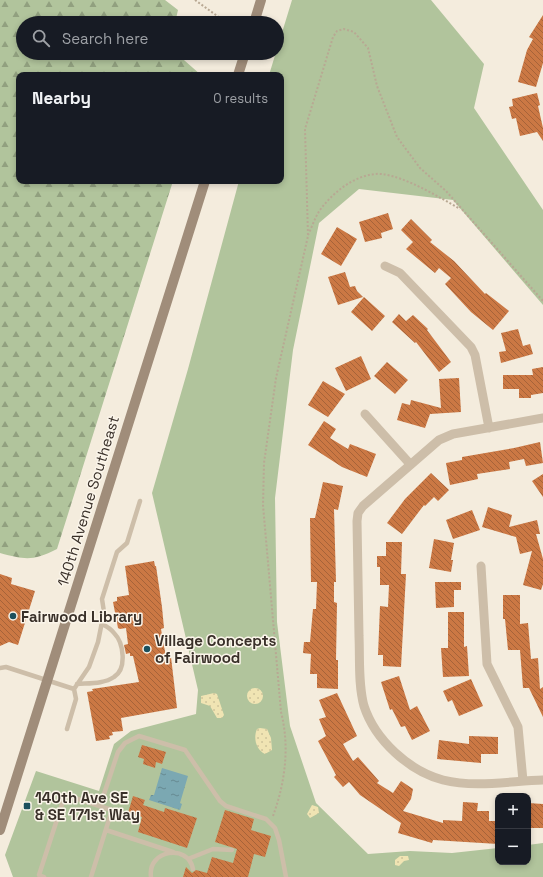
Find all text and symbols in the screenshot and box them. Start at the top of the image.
search box [16,16,284,60]
icon: search [30,27,52,49]
text: Search here [62,29,148,48]
text: Nearby [32,87,91,109]
text: 0 results [213,90,268,107]
street label: 140th Avenue Southeast [53,413,123,589]
place label: Fairwood Library [21,607,142,626]
marker: Fairwood Library [8,611,18,621]
place label: Village Concepts of Fairwood [155,631,276,667]
marker: Village Concepts of Fairwood [142,644,152,654]
place label: 140th Ave SE & SE 171st Way [35,788,140,824]
map controls [495,793,531,865]
button: + [495,793,531,829]
marker: 140th Ave SE & SE 171st Way [22,801,32,811]
button: − [495,829,531,865]

